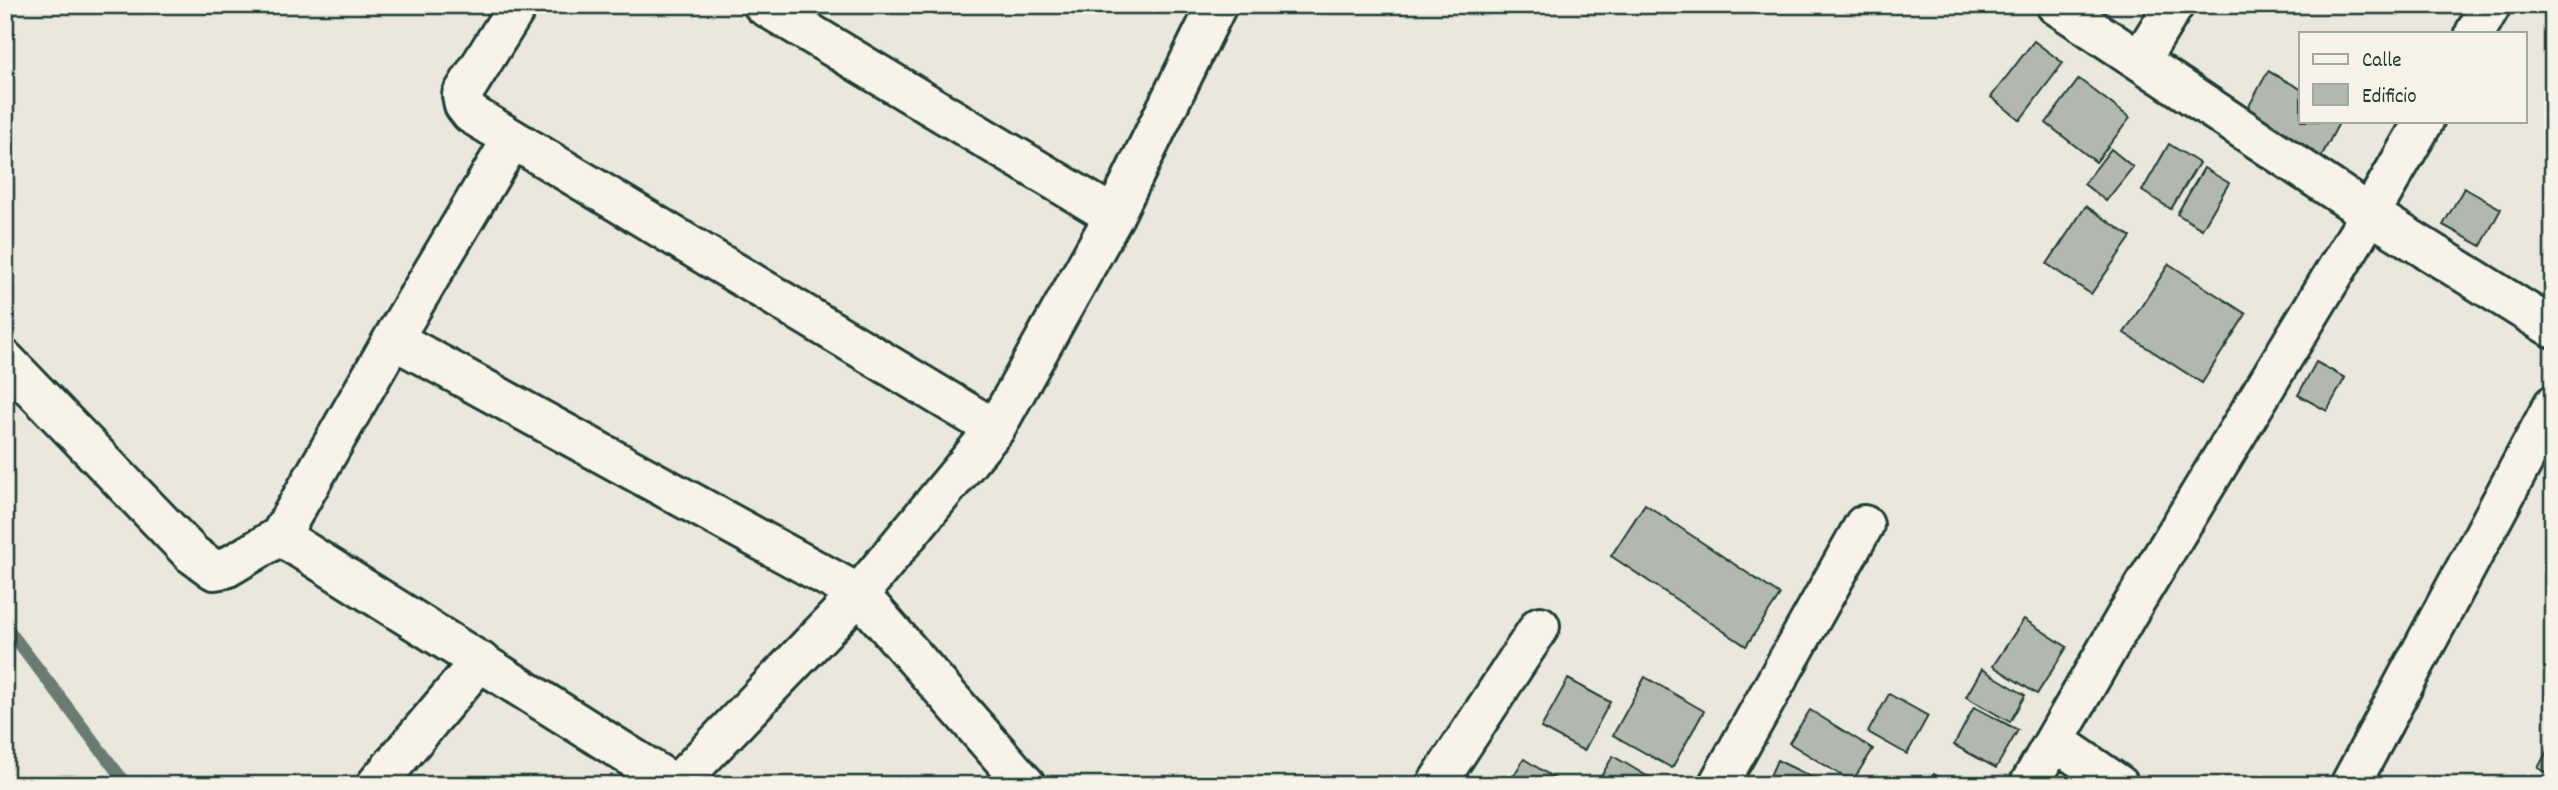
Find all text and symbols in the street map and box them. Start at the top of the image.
legend [2299,32,2526,122]
text: Calle [2362,47,2401,77]
text: Edificio [2362,83,2417,113]

